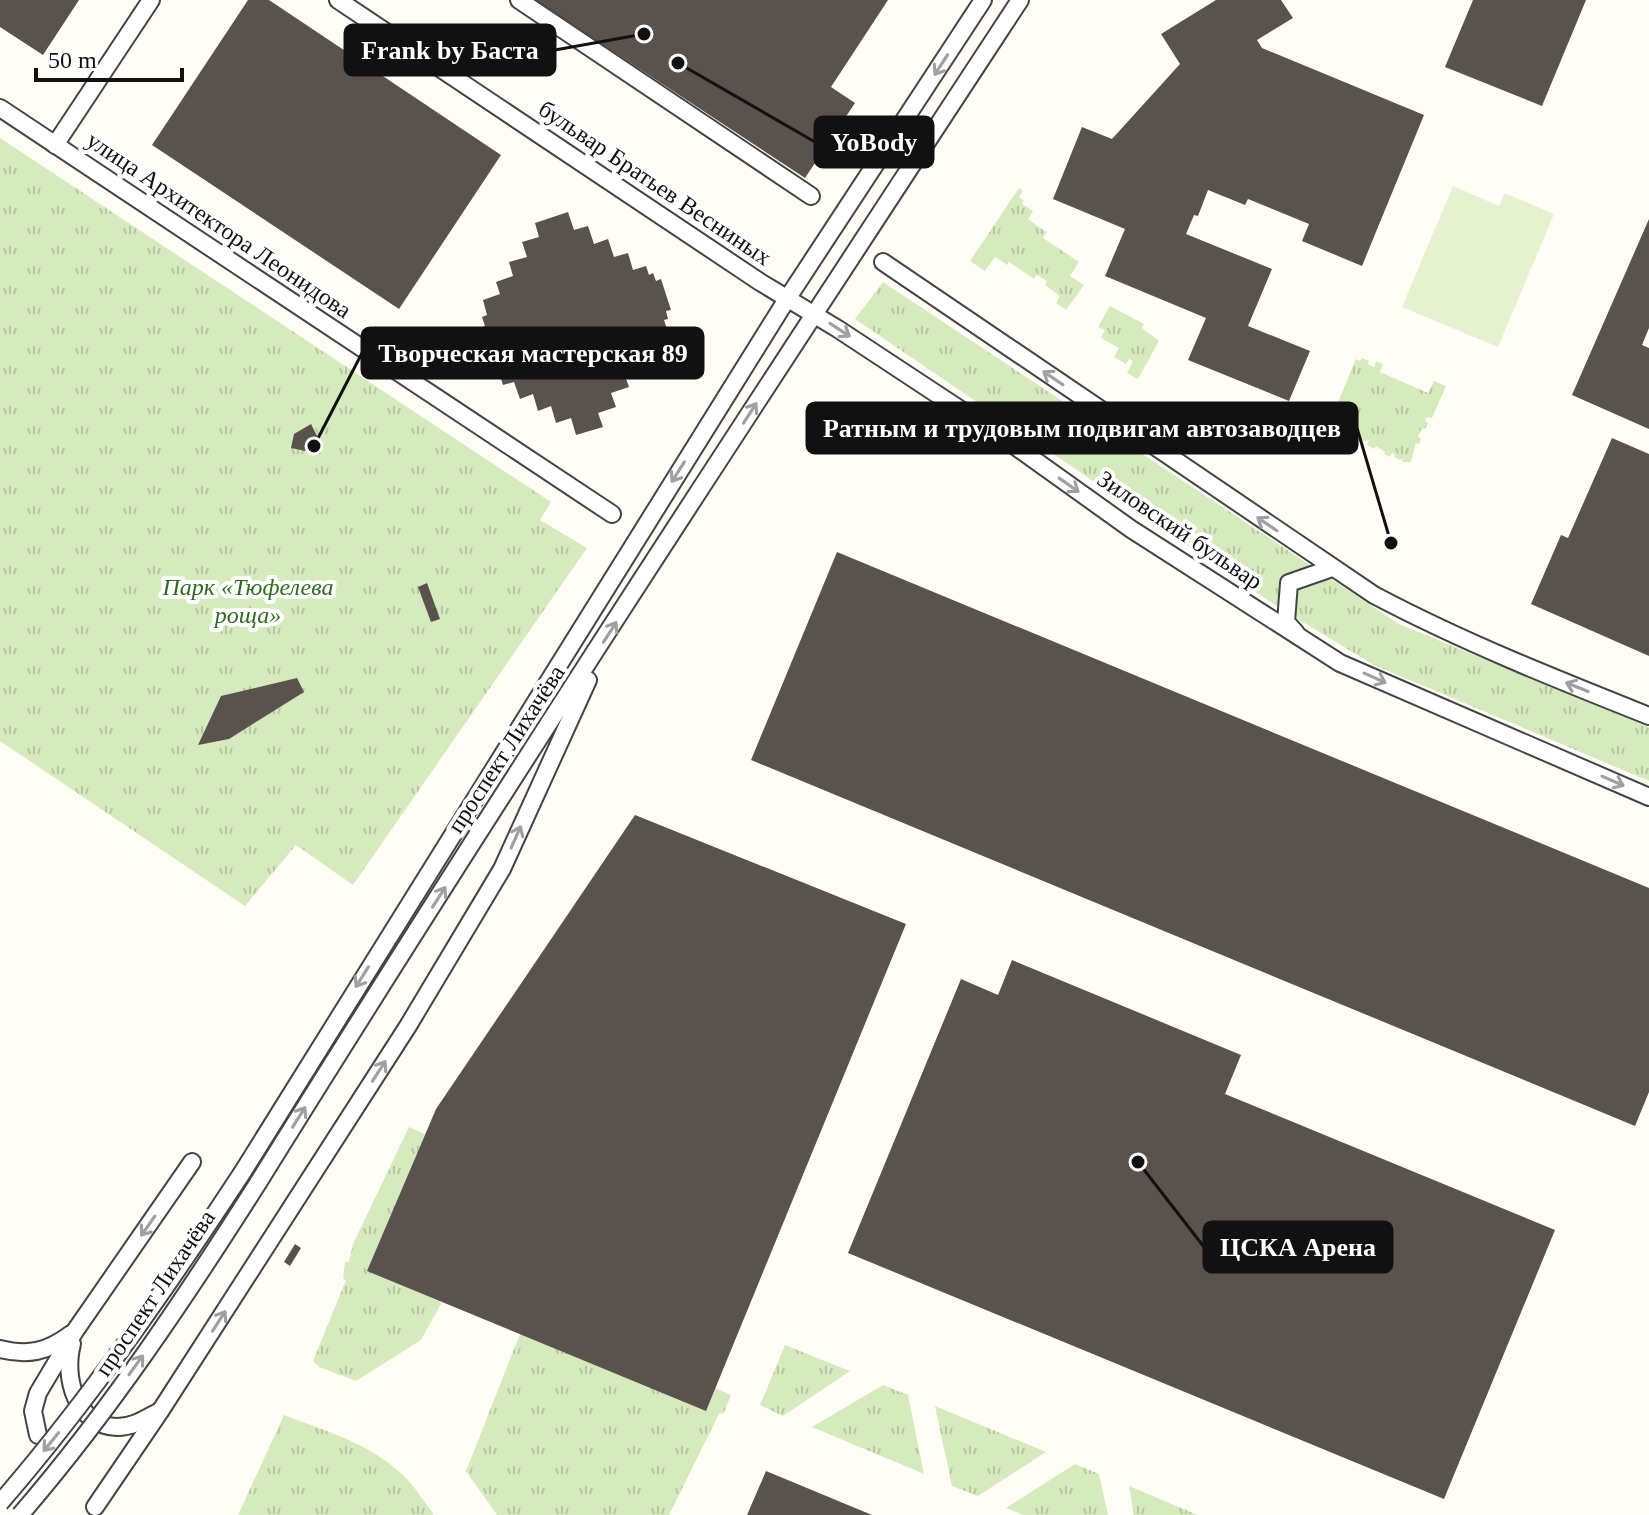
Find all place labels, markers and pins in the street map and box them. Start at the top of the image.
callout: Frank by Баста [345,25,555,75]
callout: YoBody [815,117,933,167]
callout: Творческая мастерская 89 [362,328,703,378]
callout: Ратным и трудовым подвигам автозаводцев [807,403,1357,453]
callout: ЦСКА Арена [1204,1222,1392,1272]

